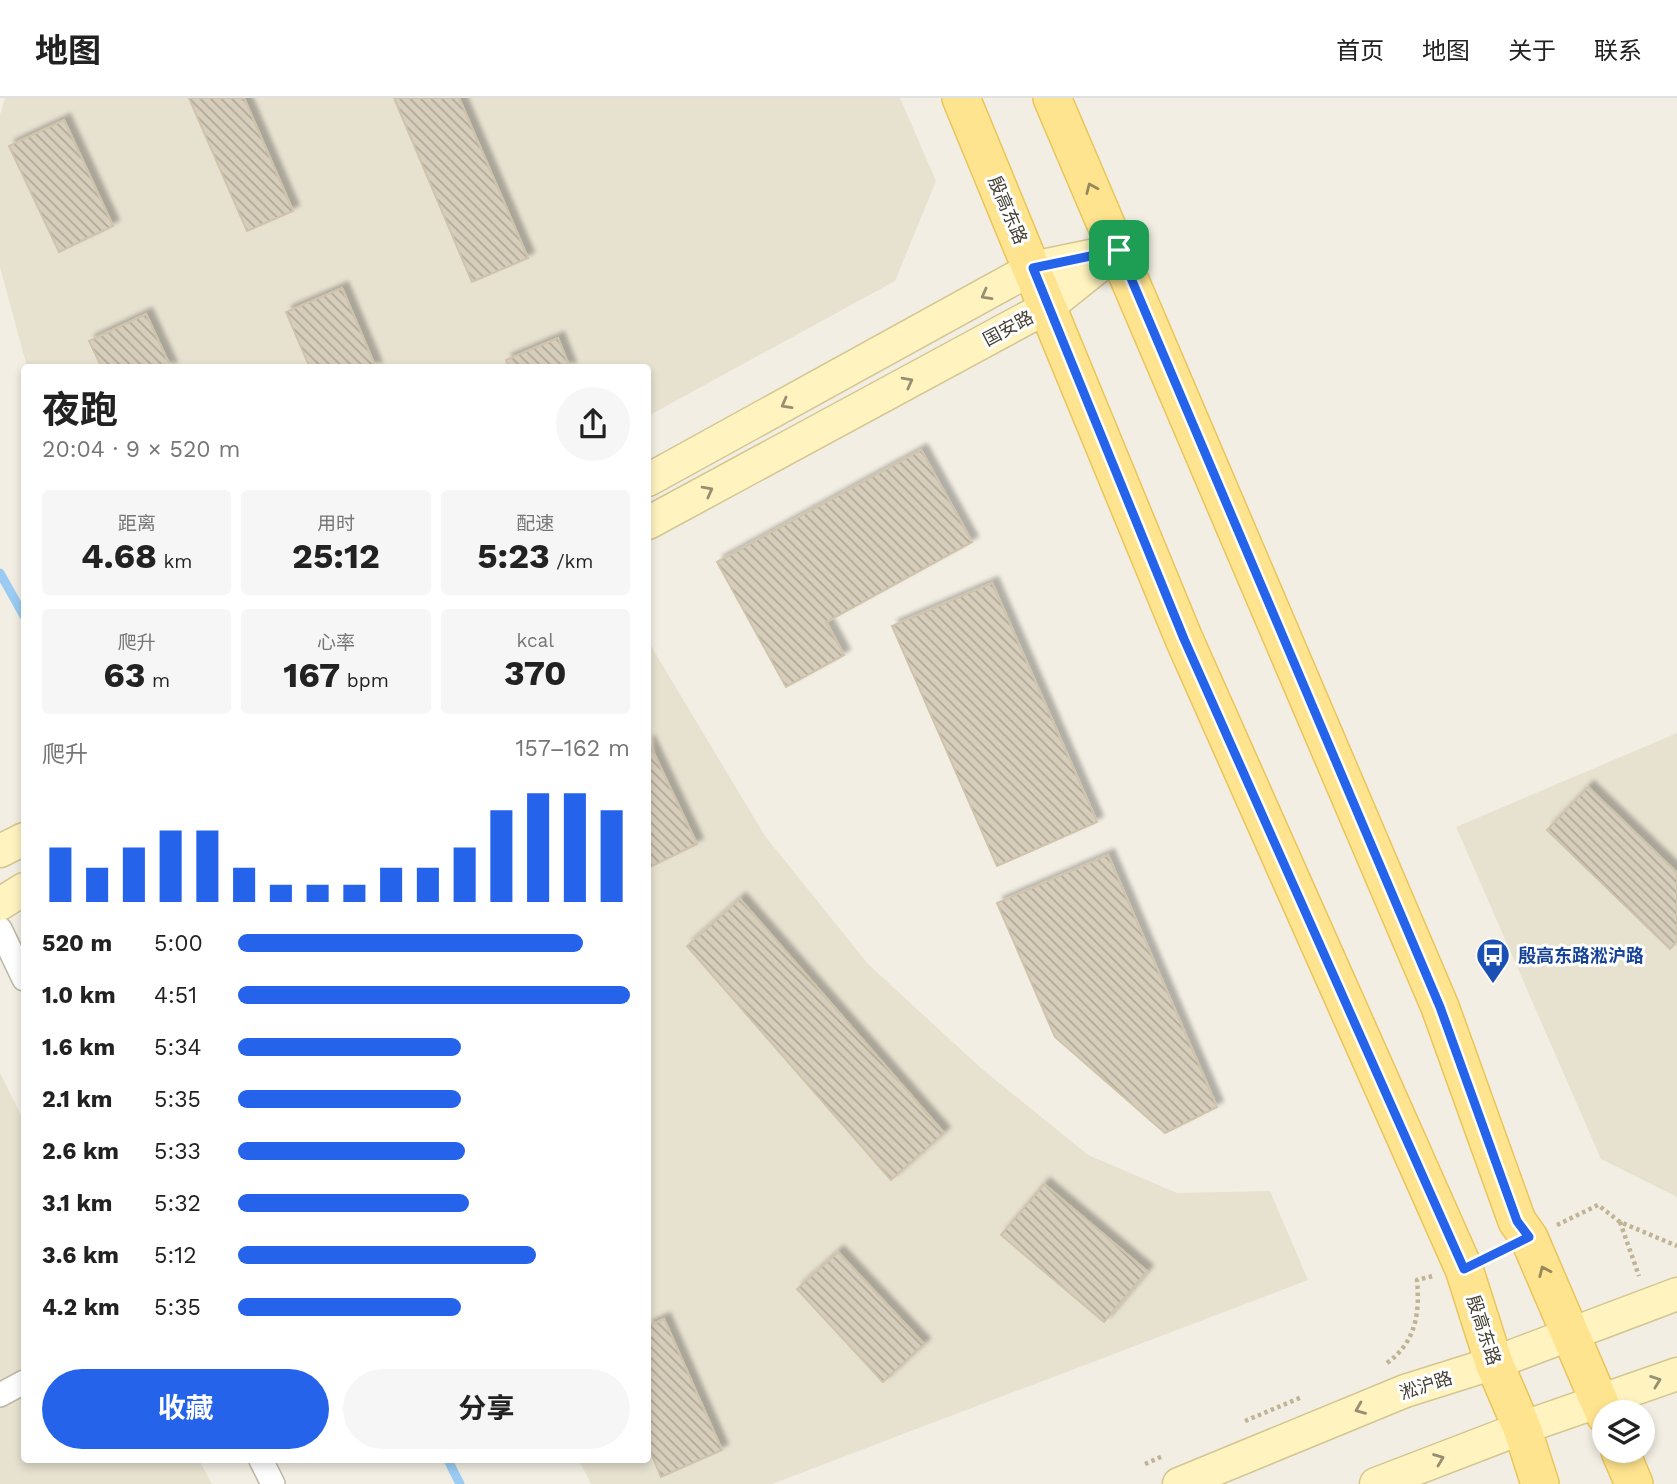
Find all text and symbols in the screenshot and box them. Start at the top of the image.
text: 地图 [35,31,101,70]
text: 首页 [1336,37,1384,65]
text: 地图 [1422,37,1470,65]
text: 关于 [1508,37,1556,65]
text: 联系 [1594,37,1642,65]
street label: 殷高东路 [984,173,1032,247]
one-way arrow [1085,183,1099,195]
pin [1089,220,1149,280]
icon: arrive [1100,231,1138,269]
one-way arrow [980,286,993,300]
street label: 国安路 [979,306,1037,350]
one-way arrow [900,377,913,390]
button: share [556,387,630,461]
text: 夜跑 [42,388,118,432]
one-way arrow [781,396,793,409]
text: 20:04 · 9 × 520 m [42,436,240,463]
one-way arrow [700,485,713,499]
text: 距离 [118,512,156,535]
text: 用时 [317,512,355,535]
text: 配速 [516,512,554,535]
text: 4.68 [81,535,157,577]
text: 25:12 [292,535,380,577]
text: 5:23 [477,535,550,577]
text: km [157,550,192,573]
text: /km [550,550,593,573]
text: kcal [517,629,554,652]
text: 爬升 [118,631,156,654]
text: 心率 [317,631,355,654]
text: 370 [504,652,567,694]
text: 63 [103,654,146,696]
text: 167 [283,654,340,696]
text: m [146,669,170,692]
text: bpm [340,669,389,692]
text: 157–162 m [515,735,630,762]
text: 爬升 [42,741,88,768]
text: 520 m [42,930,112,957]
text: 5:00 [154,930,203,957]
bus stop icon: 殷高东路淞沪路 [1474,936,1512,985]
place label: 殷高东路淞沪路 [1518,945,1644,966]
text: 1.0 km [42,982,116,1009]
text: 4:51 [154,982,197,1009]
text: 1.6 km [42,1034,115,1061]
text: 5:34 [154,1034,202,1061]
text: 2.1 km [42,1086,113,1113]
text: 5:35 [154,1086,201,1113]
text: 2.6 km [42,1138,119,1165]
text: 5:33 [154,1138,201,1165]
text: 3.1 km [42,1190,112,1217]
text: 5:32 [154,1190,201,1217]
text: 3.6 km [42,1242,119,1269]
text: 5:12 [154,1242,197,1269]
one-way arrow [1538,1266,1552,1278]
street label: 殷高东路 [1463,1293,1505,1367]
text: 4.2 km [42,1294,120,1321]
text: 5:35 [154,1294,201,1321]
street label: 淞沪路 [1397,1367,1455,1403]
button: 收藏 [42,1369,329,1449]
button: 分享 [343,1369,630,1449]
one-way arrow [1650,1376,1662,1390]
map controls [1592,1400,1655,1463]
button: layers [1592,1400,1655,1463]
one-way arrow [1355,1401,1367,1415]
one-way arrow [1433,1453,1445,1467]

